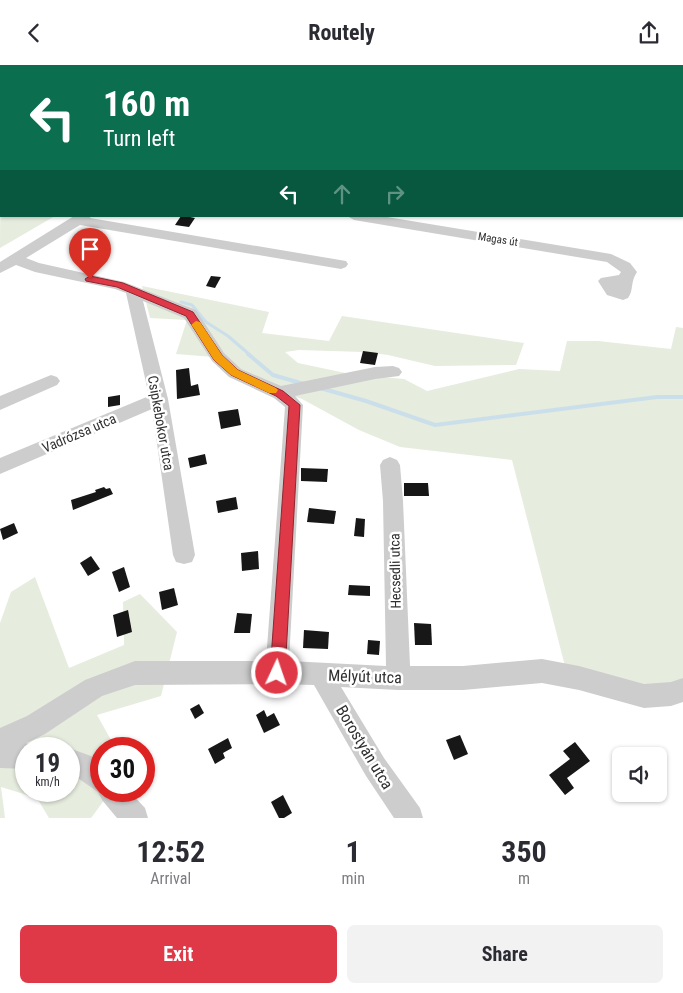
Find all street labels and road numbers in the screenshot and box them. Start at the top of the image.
street label: Magas út [477,230,519,249]
street label: Csipkebokor utca [145,374,177,472]
street label: Vadrózsa utca [40,410,118,456]
street label: Hecsedli utca [386,533,404,609]
street label: Mélyút utca [328,666,402,687]
street label: Borostyán utca [332,702,397,793]

